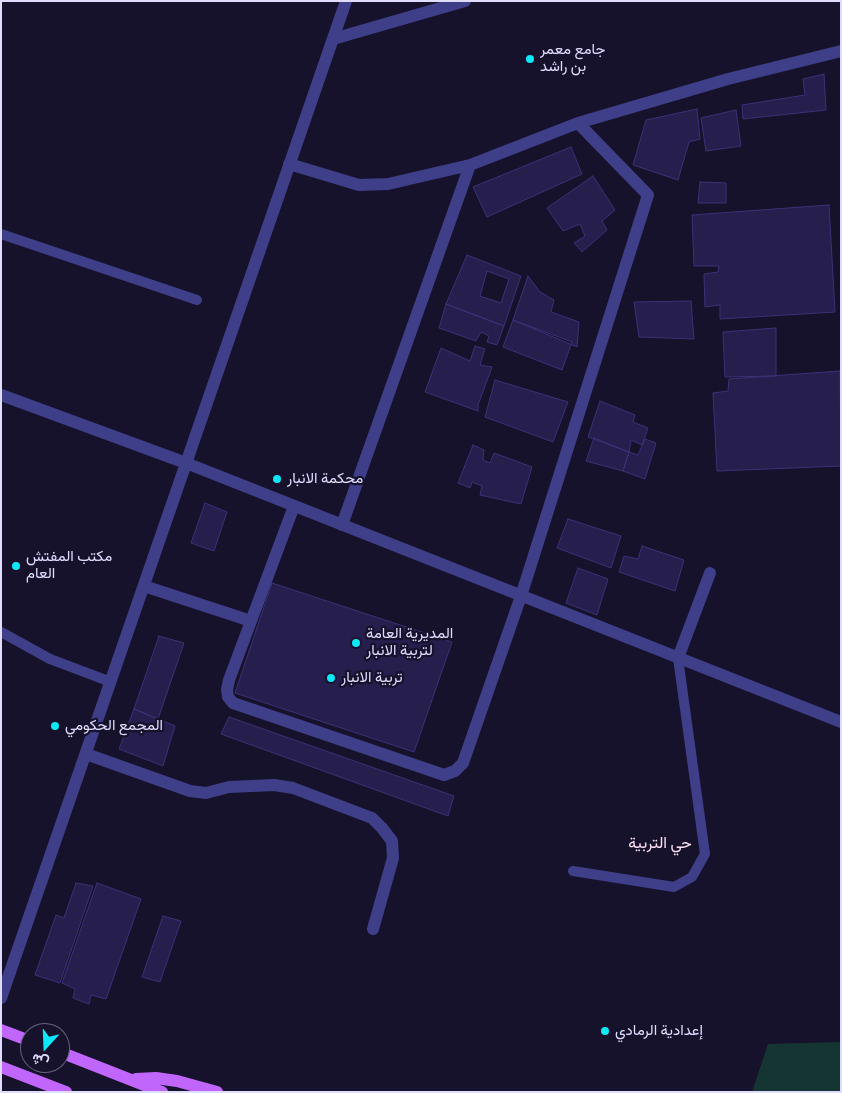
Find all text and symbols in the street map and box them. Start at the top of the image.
place label: جامع معمر بن راشد [540,41,605,76]
marker: جامع معمر بن راشد [524,53,536,65]
place label: محكمة الانبار [287,470,363,488]
marker: محكمة الانبار [271,473,283,485]
place label: مكتب المفتش العام [26,548,112,583]
marker: مكتب المفتش العام [10,560,22,572]
place label: المديرية العامة لتربية الانبار [366,625,453,660]
marker: المديرية العامة لتربية الانبار [350,637,362,649]
place label: تربية الانبار [341,669,403,687]
marker: تربية الانبار [325,672,337,684]
place label: المجمع الحكومي [65,717,163,735]
marker: المجمع الحكومي [49,720,61,732]
district label: حي التربية [628,834,692,854]
place label: إعدادية الرمادي [615,1022,703,1040]
north arrow [20,1023,70,1073]
marker: إعدادية الرمادي [599,1025,611,1037]
text: ش [29,1050,51,1072]

